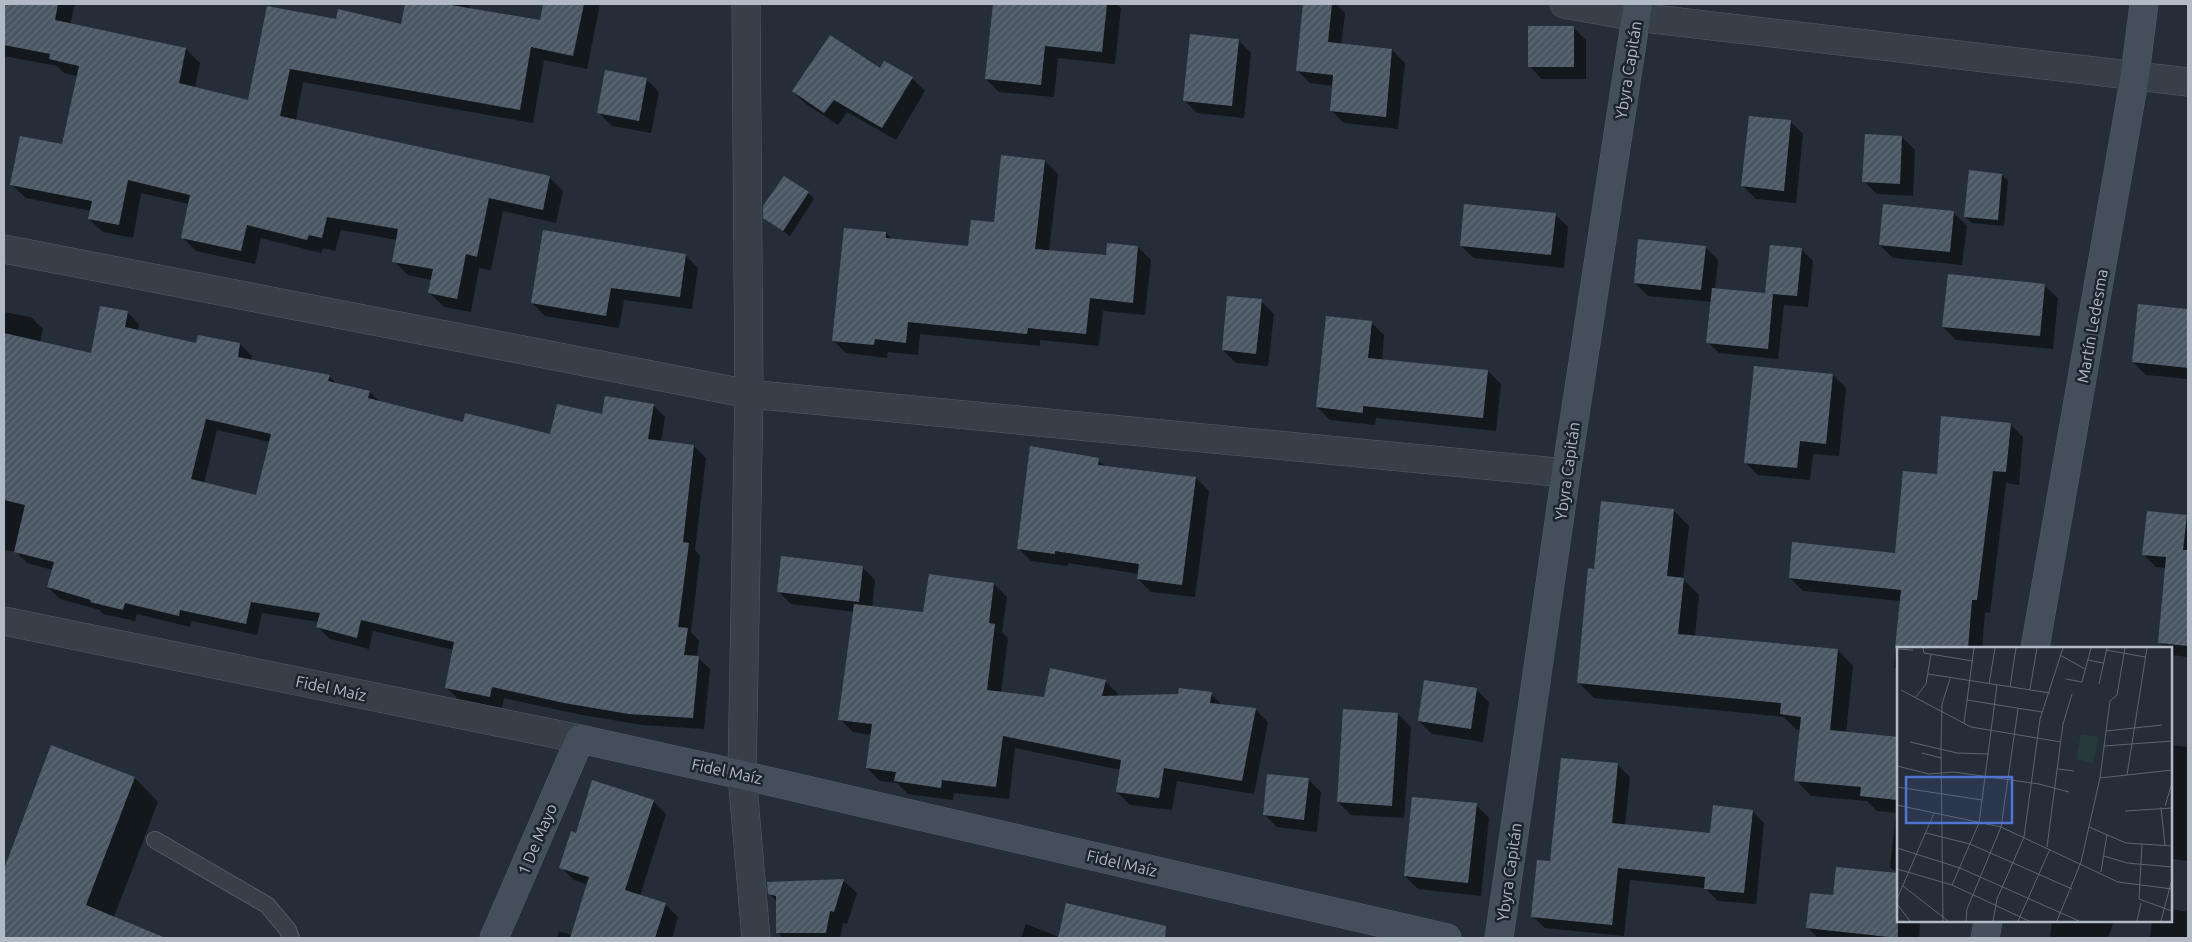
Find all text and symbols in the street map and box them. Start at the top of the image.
street label: Ybyra Capitán [1611,20,1645,120]
street label: Martín Ledesma [2073,268,2111,384]
street label: Ybyra Capitán [1551,421,1583,521]
inset map [1897,647,2172,922]
street label: Fidel Maíz [294,672,368,704]
street label: Fidel Maíz [690,755,764,787]
street label: 1 De Mayo [514,801,560,877]
street label: Ybyra Capitán [1493,822,1525,922]
street label: Fidel Maíz [1085,846,1159,880]

